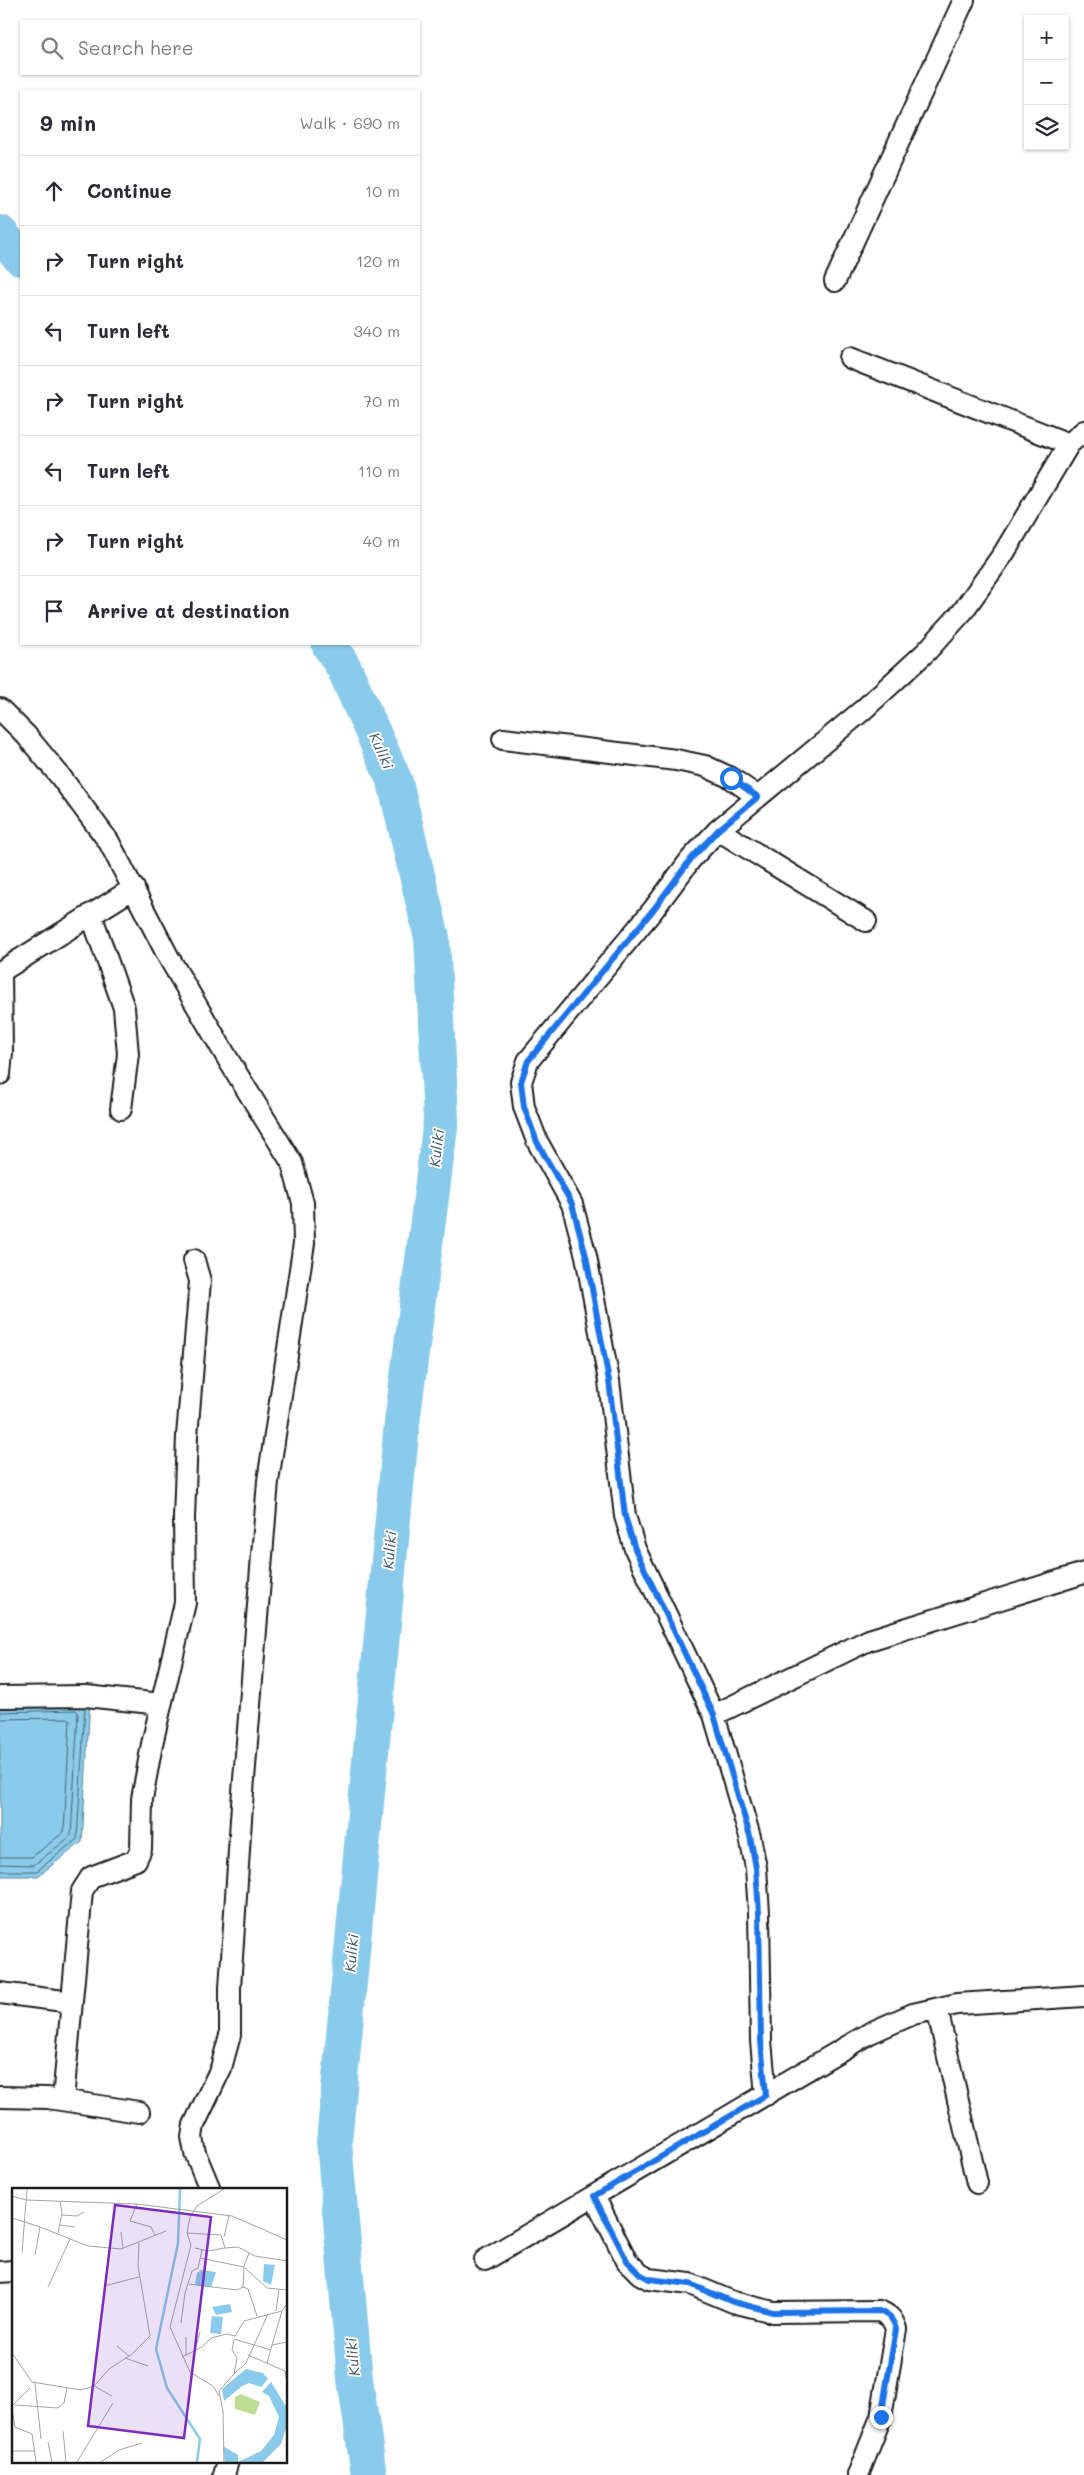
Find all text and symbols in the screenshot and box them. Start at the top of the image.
map controls [1024,15,1069,150]
button: + [1024,15,1069,60]
search box [20,20,420,75]
icon: search [38,34,66,62]
text: Search here [78,35,194,60]
button: − [1024,60,1069,105]
button: layers [1024,105,1069,150]
text: 9 min [40,109,96,136]
text: Walk · 690 m [299,112,400,133]
icon: ahead [40,177,68,205]
text: Continue [87,178,172,203]
text: 10 m [365,180,400,201]
icon: right [40,247,68,275]
text: Turn right [87,248,184,273]
text: 120 m [356,250,400,271]
icon: left [40,317,68,345]
text: Turn left [87,318,170,343]
text: 340 m [353,320,400,341]
icon: right [40,387,68,415]
text: Turn right [87,388,184,413]
text: 70 m [363,390,400,411]
icon: left [40,457,68,485]
text: Turn left [87,458,170,483]
text: 110 m [358,460,400,481]
icon: right [40,527,68,555]
text: Turn right [87,528,184,553]
text: 40 m [363,530,400,551]
icon: arrive [40,597,68,625]
text: Arrive at destination [87,598,290,623]
water label: Kuliki [365,729,399,772]
route start [720,767,743,790]
water label: Kuliki [424,1127,448,1168]
water label: Kuliki [377,1530,401,1570]
water label: Kuliki [339,1933,363,1973]
inset map [12,2188,288,2462]
water label: Kuliki [340,2337,364,2377]
route end [870,2406,893,2429]

